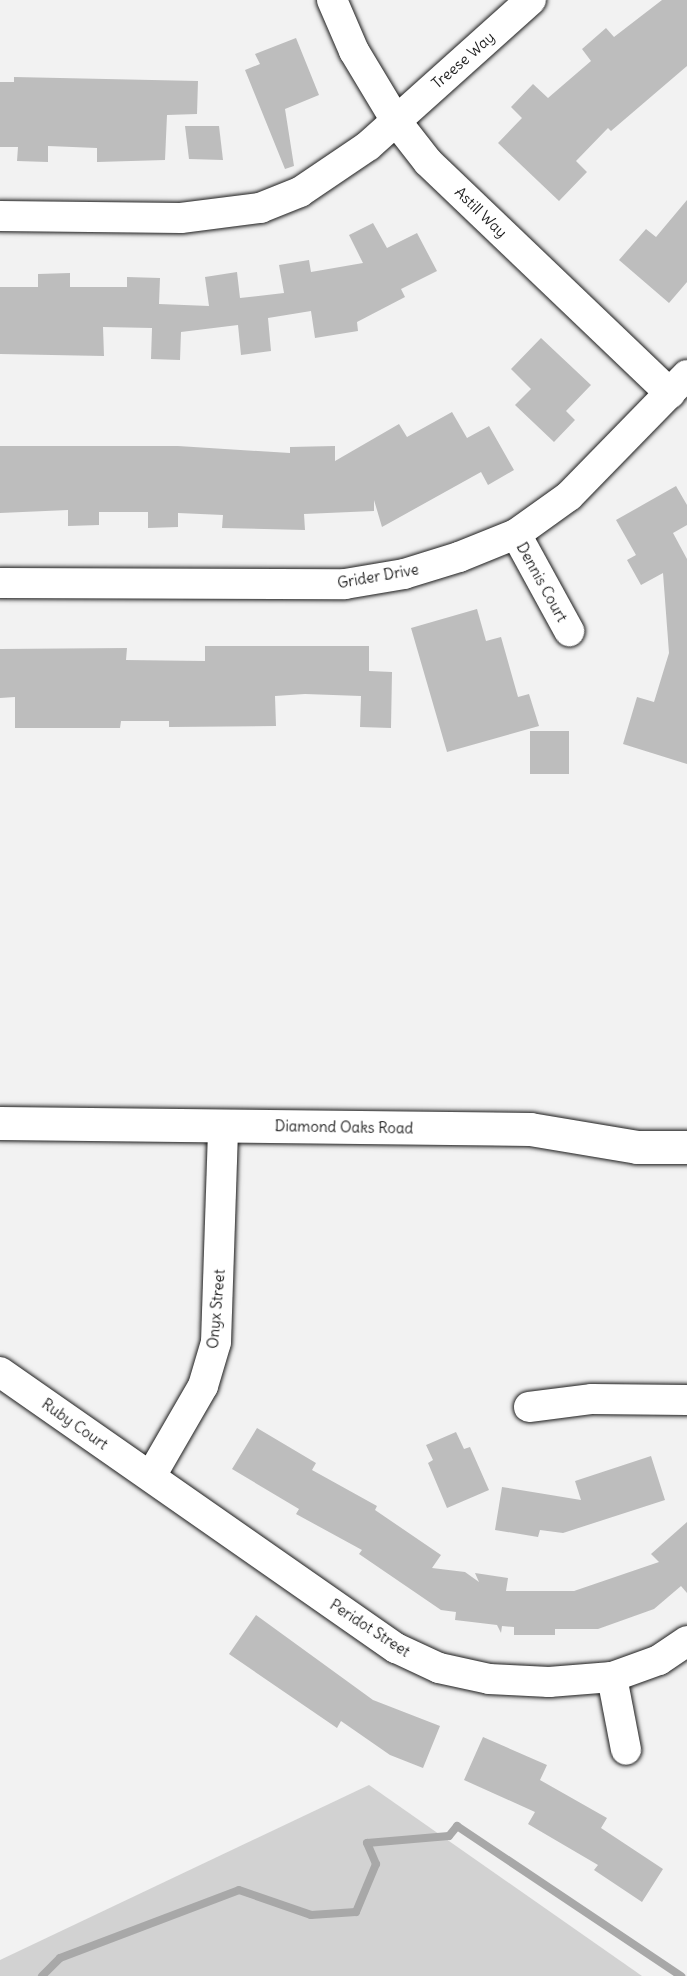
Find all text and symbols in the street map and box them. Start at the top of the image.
street label: Treese Way [428,28,498,92]
street label: Astill Way [451,183,511,241]
street label: Dennis Court [513,539,571,625]
street label: Grider Drive [336,560,420,592]
street label: Diamond Oaks Road [275,1117,413,1137]
street label: Onyx Street [204,1269,228,1349]
street label: Ruby Court [38,1395,112,1453]
street label: Peridot Street [327,1595,413,1661]

